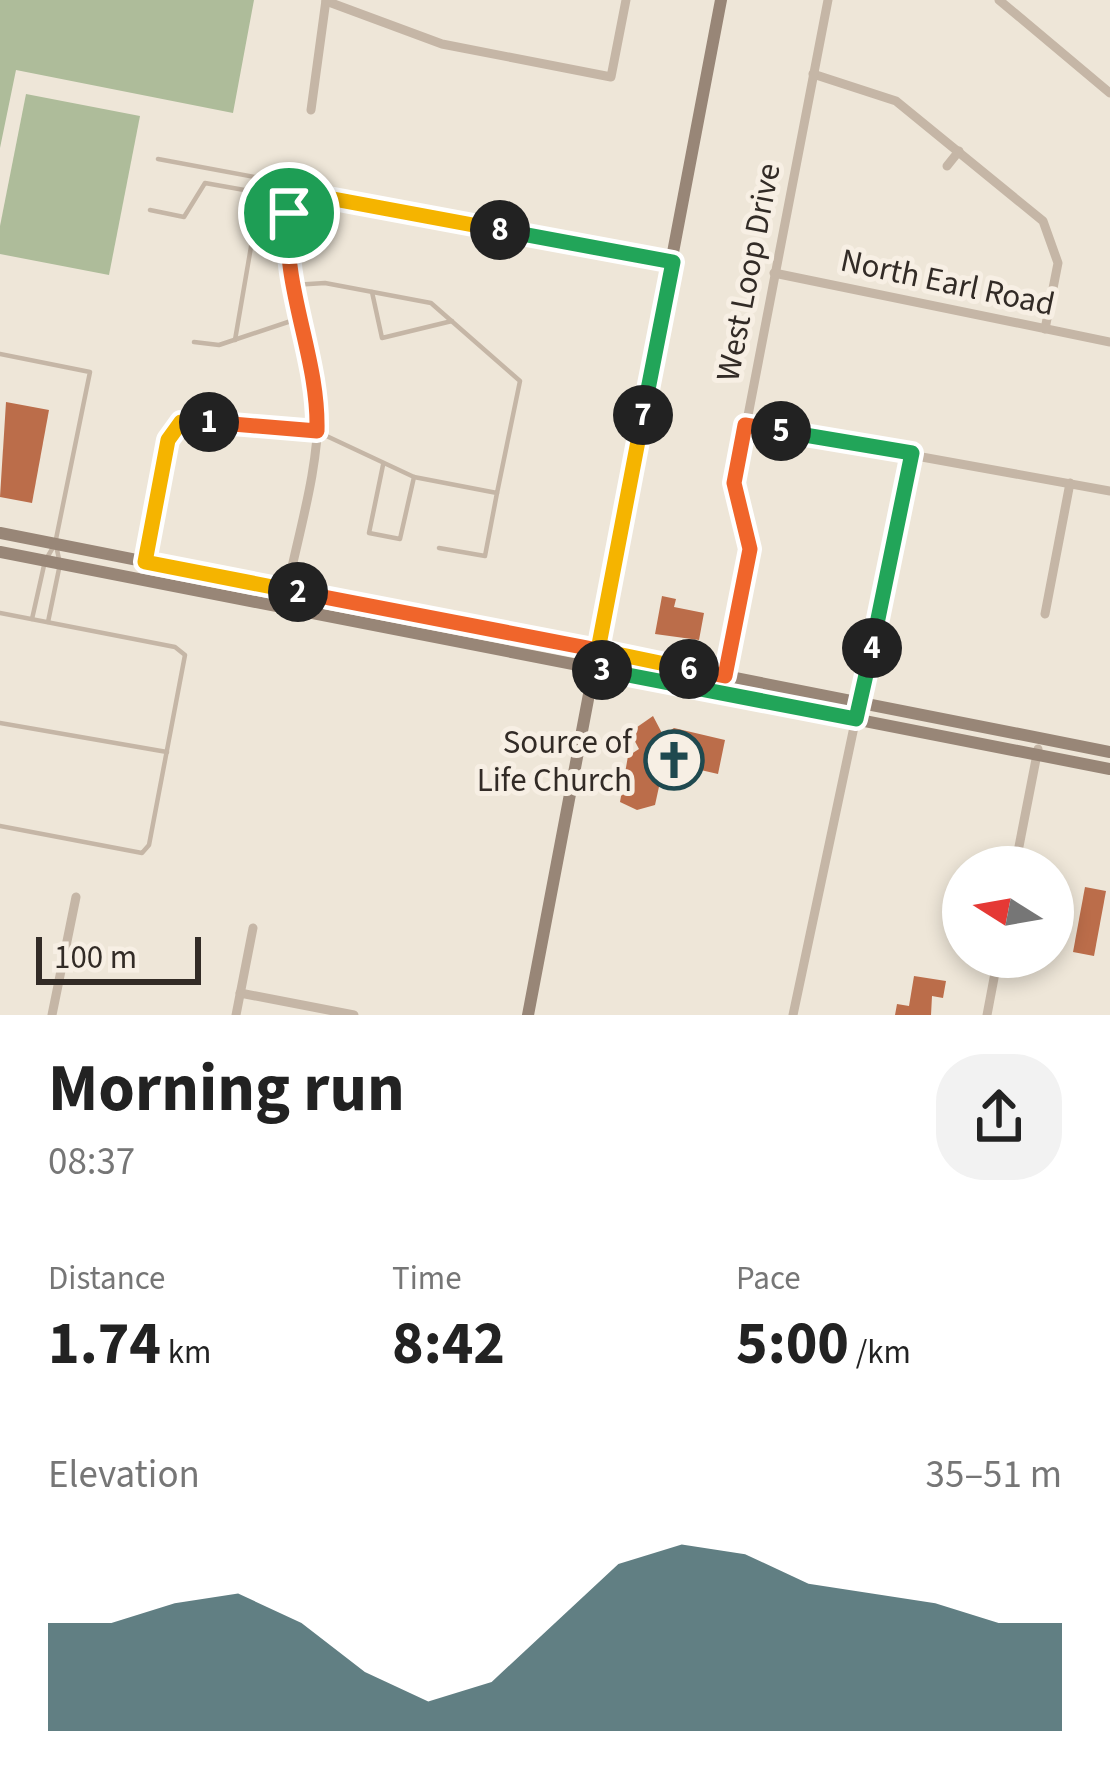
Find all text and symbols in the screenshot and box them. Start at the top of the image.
street label: West Loop Drive [704,159,793,385]
pin [238,162,340,264]
icon: arrive [256,180,322,246]
pin: 8 [470,200,530,260]
text: 8 [491,206,509,253]
street label: North Earl Road [836,237,1059,328]
pin: 7 [613,385,673,445]
text: 7 [634,391,652,438]
pin: 1 [179,392,239,452]
text: 1 [200,398,218,445]
pin: 5 [751,401,811,461]
text: 5 [772,407,790,454]
pin: 2 [268,562,328,622]
text: 2 [289,568,307,615]
pin: 4 [842,618,902,678]
text: 4 [863,624,881,671]
pin: 6 [659,639,719,699]
pin: 3 [572,640,632,700]
text: 6 [680,645,698,692]
text: 3 [593,646,611,693]
place label: Source of Life Church [477,719,633,804]
church icon: Source of Life Church [643,729,705,791]
north arrow [942,846,1074,978]
map controls [942,846,1074,978]
scale bar [36,931,201,984]
text: 100 m [54,934,137,981]
text: Morning run [48,1042,405,1136]
button: share [936,1054,1062,1180]
text: 08:37 [48,1134,135,1190]
text: Distance [48,1255,165,1302]
text: Time [392,1255,462,1302]
text: Pace [736,1255,801,1302]
text: 1.74 [48,1302,161,1387]
text: 8:42 [392,1302,505,1387]
text: 5:00 [736,1302,849,1387]
text: km [161,1329,211,1376]
text: /km [849,1329,911,1376]
text: Elevation [48,1447,200,1503]
text: 35–51 m [926,1447,1062,1503]

